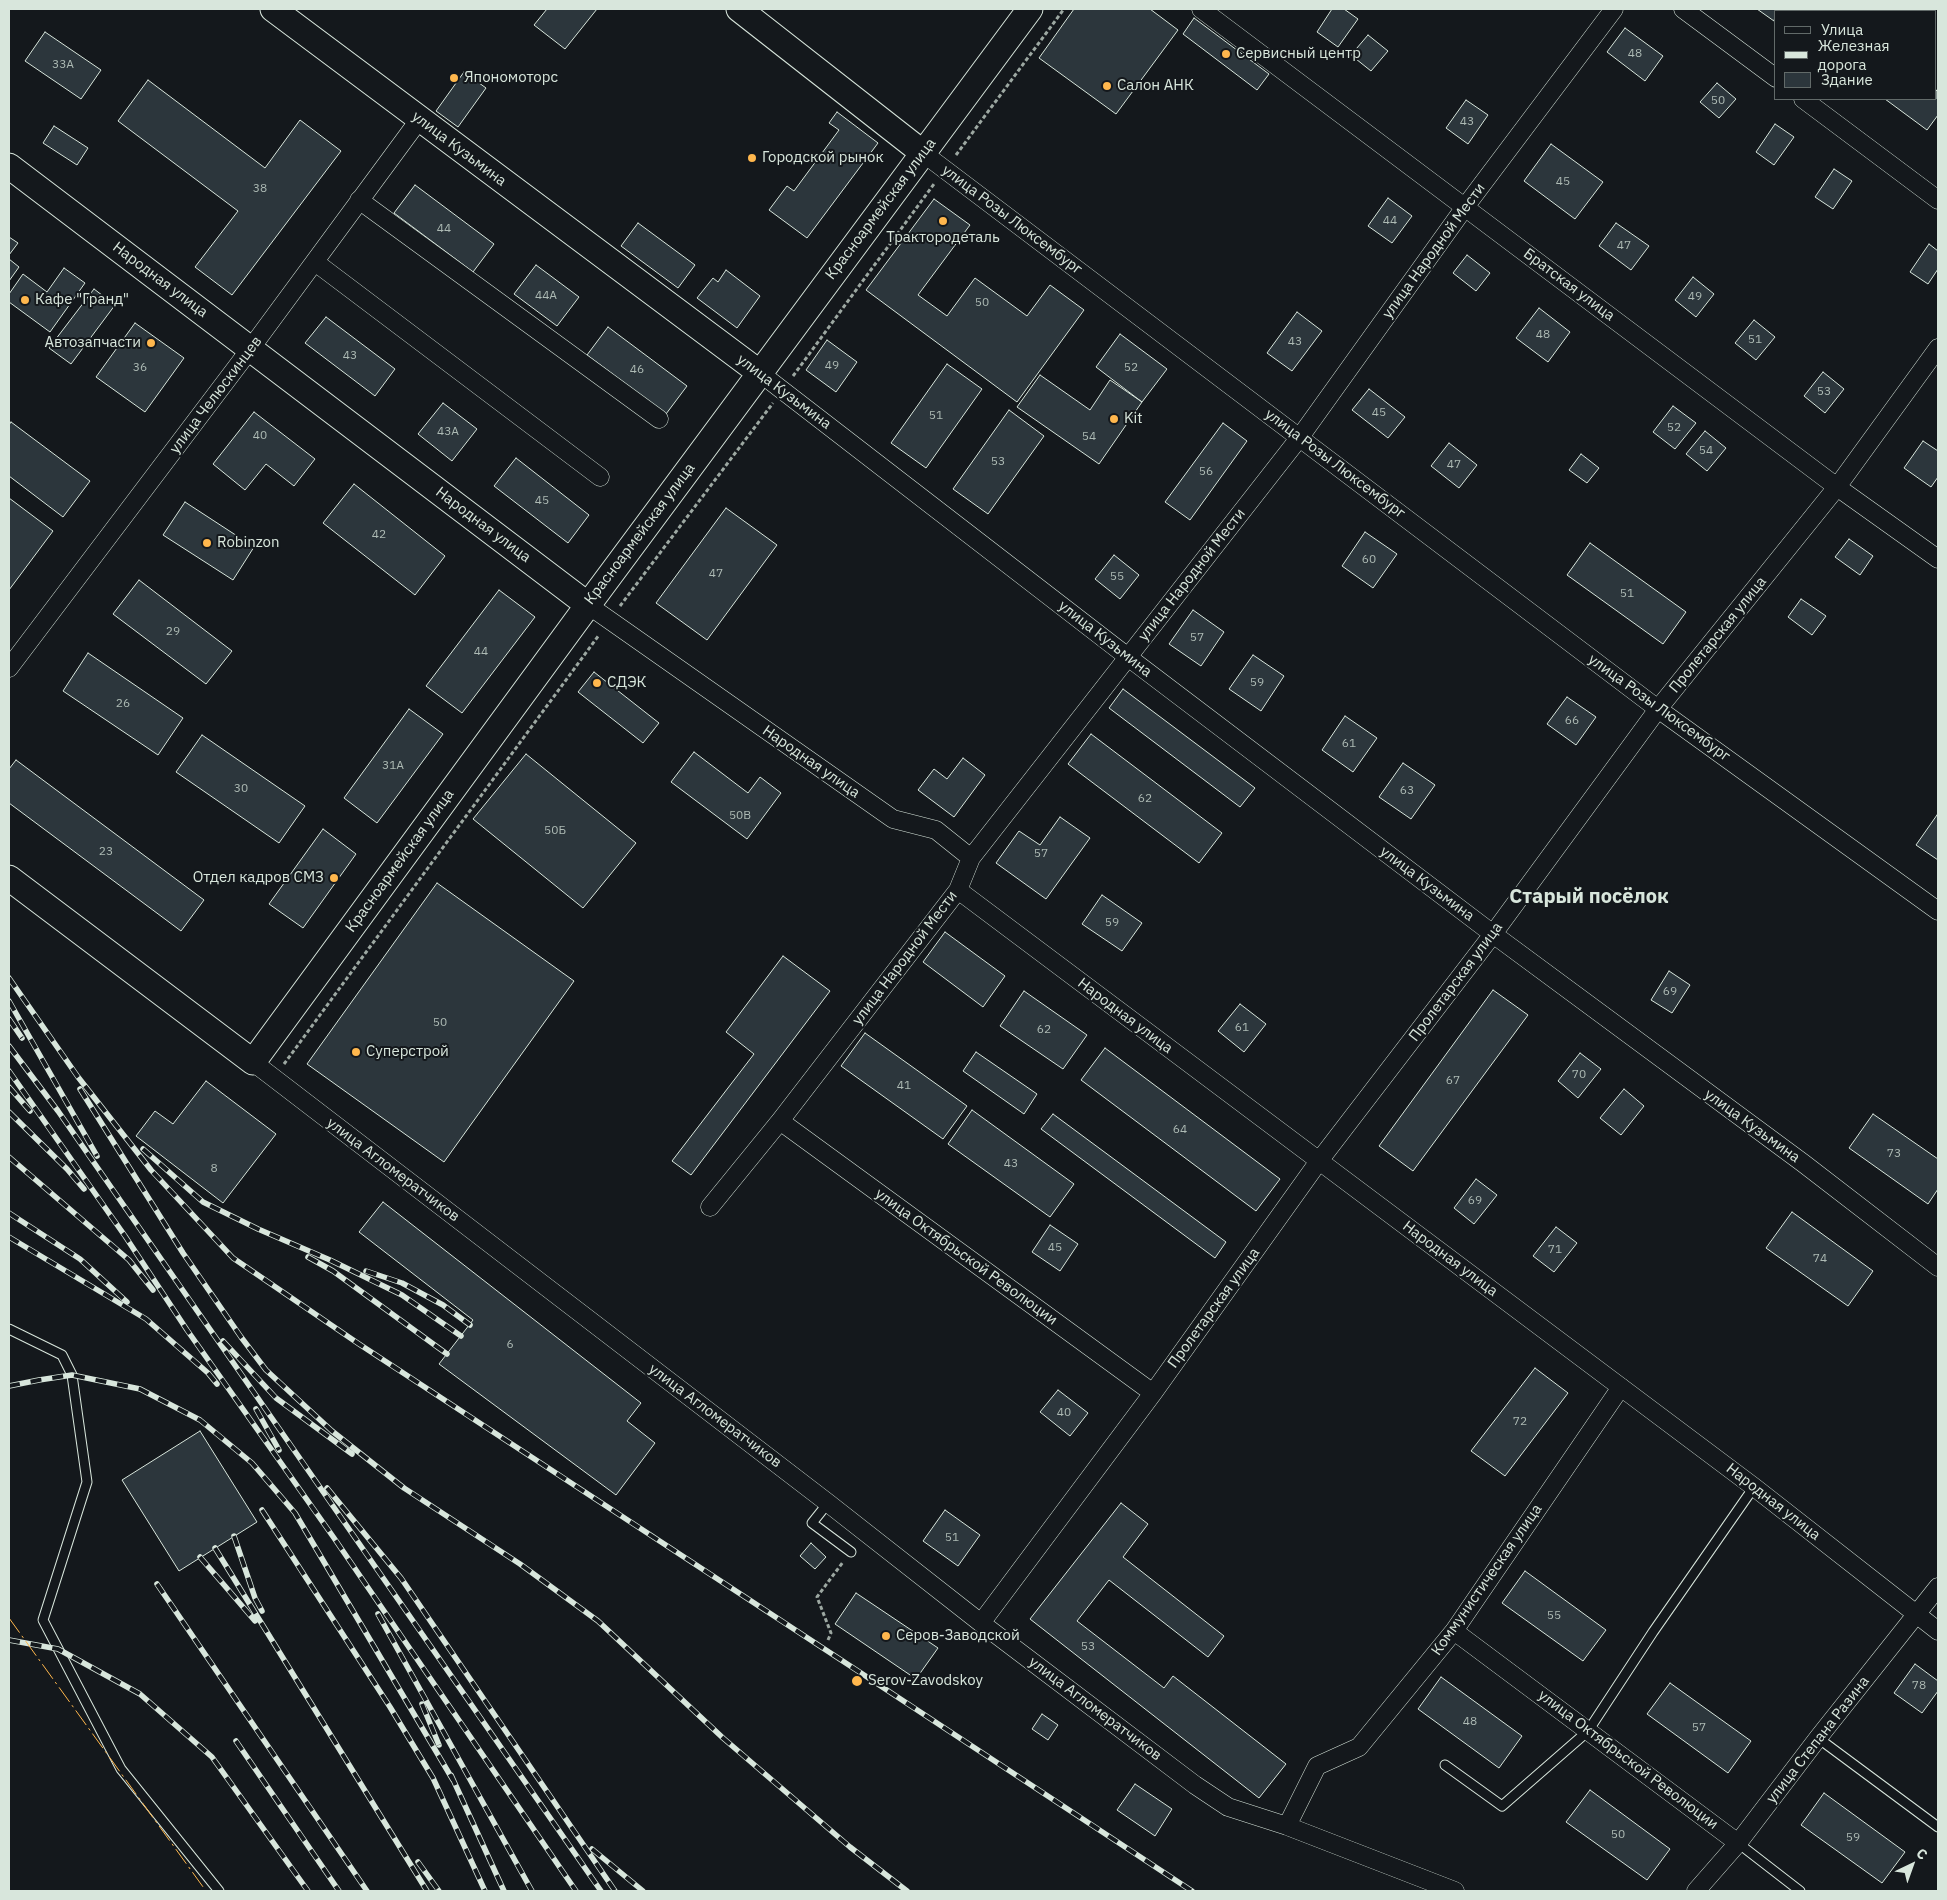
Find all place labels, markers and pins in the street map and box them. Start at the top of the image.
place label: Сервисный центр [1236,45,1361,63]
marker: Сервисный центр [1220,48,1232,60]
place label: Япономоторс [464,69,558,87]
marker: Япономоторс [448,72,460,84]
place label: Салон АНК [1117,77,1194,95]
marker: Салон АНК [1101,80,1113,92]
place label: Городской рынок [762,149,884,167]
marker: Городской рынок [746,152,758,164]
marker: Трактородеталь [937,215,949,227]
place label: Трактородеталь [886,229,1000,247]
place label: Кафе "Гранд" [35,291,129,309]
marker: Кафе "Гранд" [19,294,31,306]
place label: Автозапчасти [44,334,141,352]
marker: Автозапчасти [145,337,157,349]
place label: Kit [1124,410,1143,428]
marker: Kit [1108,413,1120,425]
place label: Robinzon [217,534,279,552]
marker: Robinzon [201,537,213,549]
place label: СДЭК [607,674,647,692]
marker: СДЭК [591,677,603,689]
place label: Отдел кадров СМЗ [193,869,324,887]
marker: Отдел кадров СМЗ [328,872,340,884]
place label: Суперстрой [366,1043,449,1061]
marker: Суперстрой [350,1046,362,1058]
place label: Серов-Заводской [896,1627,1020,1645]
marker: Серов-Заводской [880,1630,892,1642]
place label: Serov-Zavodskoy [868,1672,983,1690]
marker: Serov-Zavodskoy [850,1674,864,1688]

